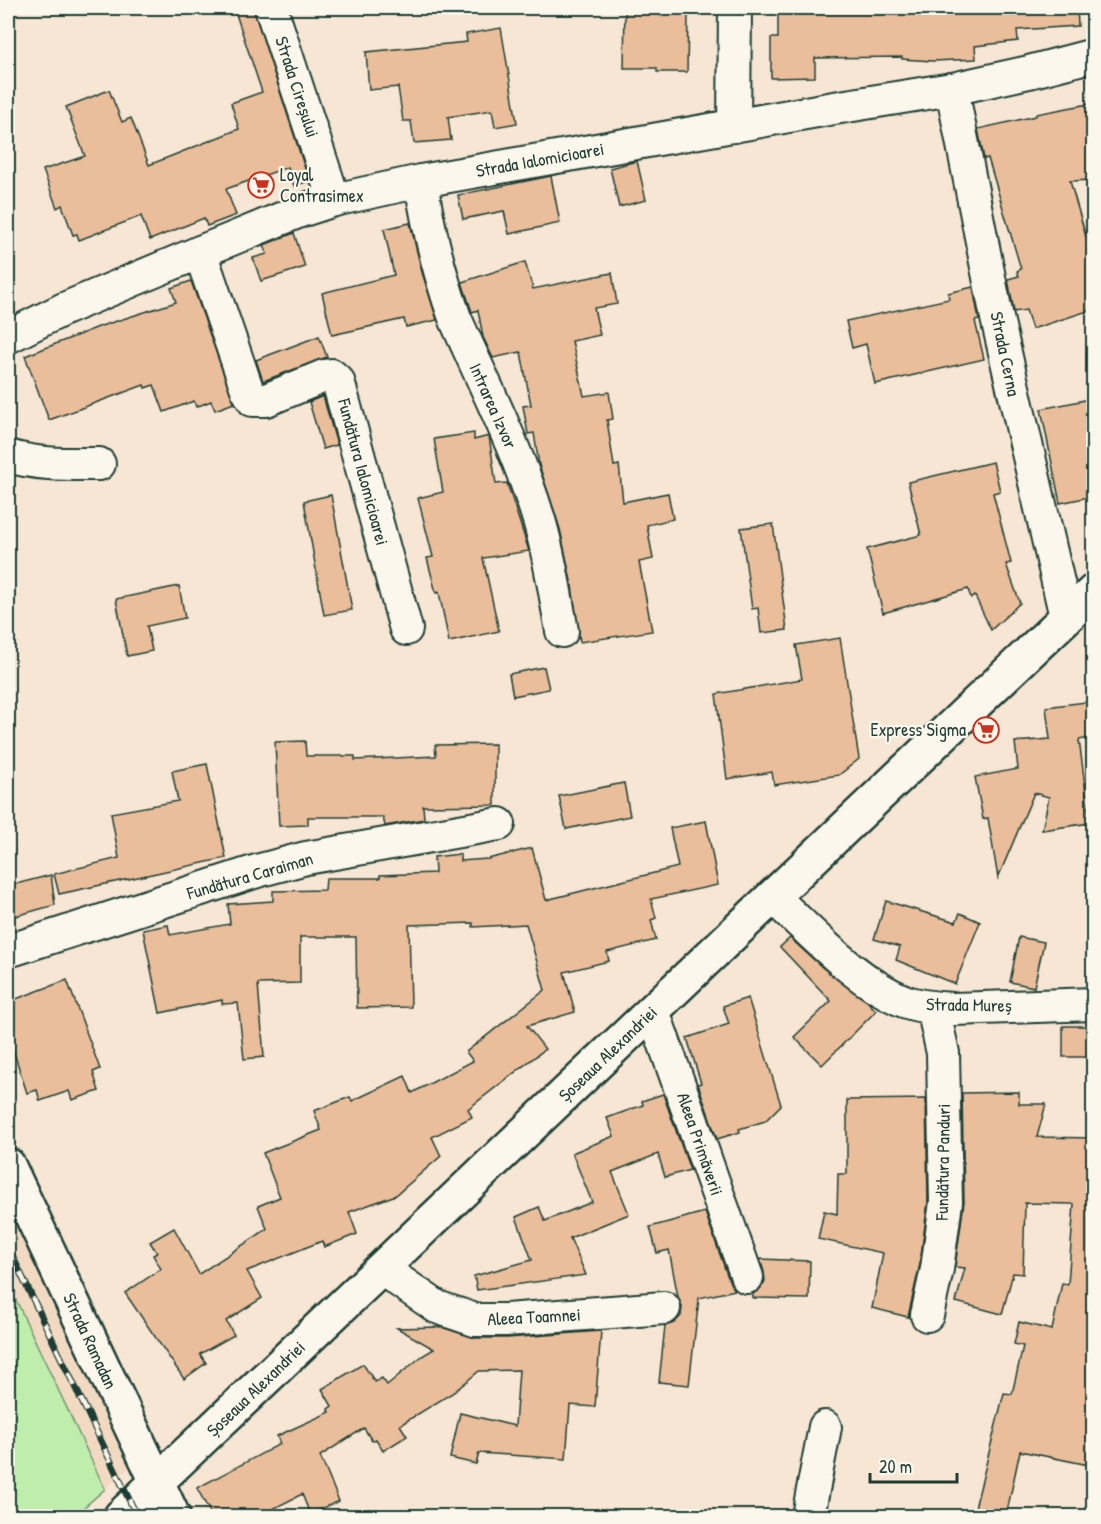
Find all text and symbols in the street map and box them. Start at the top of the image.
street label: Strada Cireșului [269,33,326,141]
street label: Strada Ialomicioarei [474,136,606,183]
place label: Loyal Contrasimex [280,162,364,208]
supermarket icon: Loyal Contrasimex [246,170,276,200]
street label: Strada Cerna [984,309,1027,398]
street label: Intrarea Izvor [463,359,523,453]
street label: Fundătura Ialomicioarei [332,395,395,548]
supermarket icon: Express Sigma [971,715,1001,745]
place label: Express Sigma [871,717,966,742]
street label: Fundătura Caraiman [183,846,316,906]
street label: Strada Mureș [926,991,1012,1018]
street label: Șoseaua Alexandriei [553,1000,662,1107]
street label: Aleea Primăverii [671,1089,730,1199]
street label: Fundătura Panduri [929,1103,956,1222]
street label: Strada Ramadan [57,1289,124,1393]
street label: Aleea Toamnei [487,1302,581,1331]
street label: Șoseaua Alexandriei [201,1335,310,1442]
scale bar [870,1446,957,1484]
text: 20 m [879,1454,912,1479]

